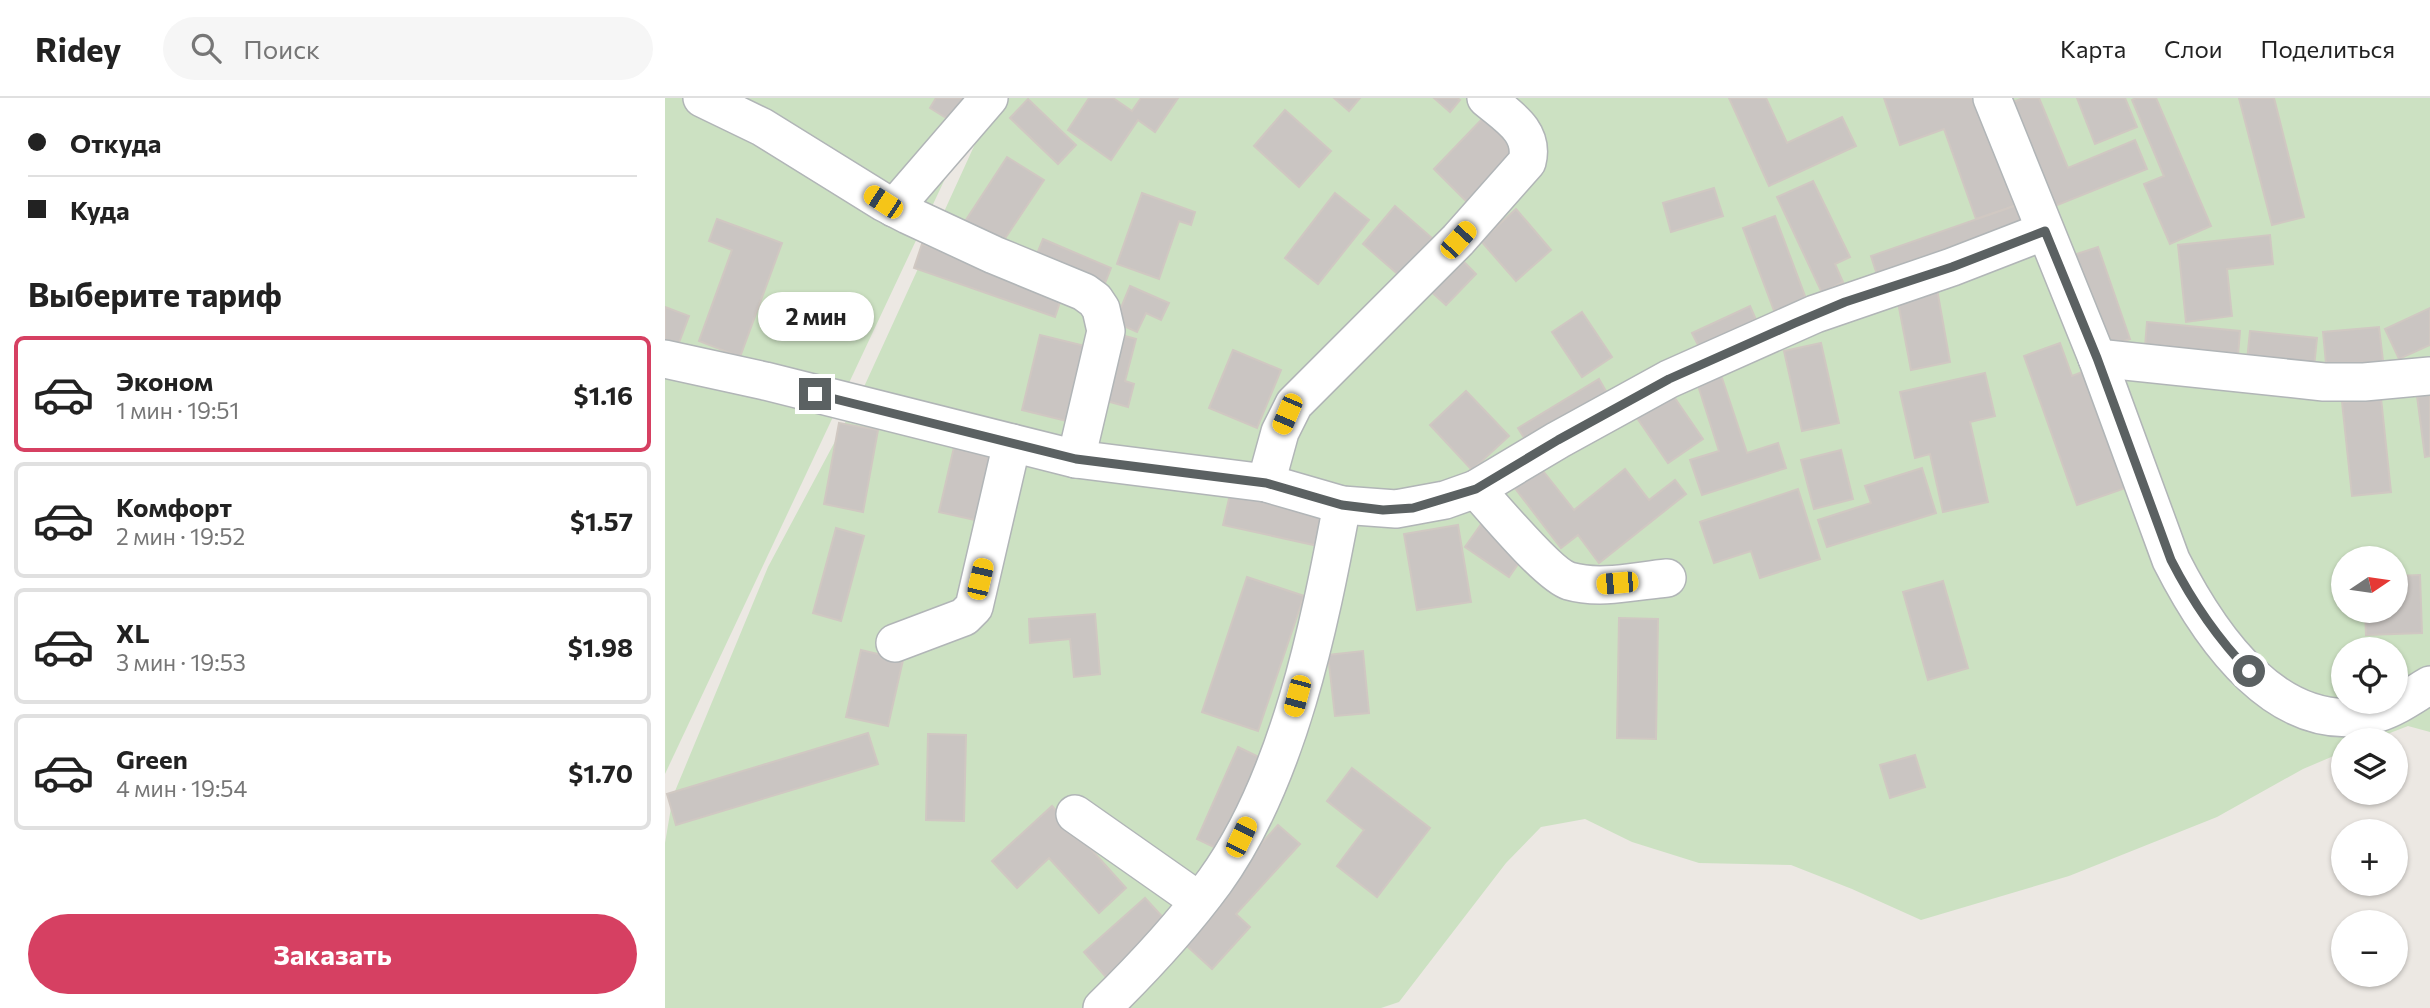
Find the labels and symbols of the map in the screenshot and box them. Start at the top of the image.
car [860,182,907,222]
car [1437,217,1480,263]
callout: 2 мин [757,292,873,342]
route end [799,378,831,410]
car [1270,391,1305,437]
north arrow [2331,546,2408,623]
car [966,556,995,602]
car [1596,571,1639,595]
route start [2233,655,2265,687]
car [1282,673,1313,719]
car [1223,814,1260,860]

